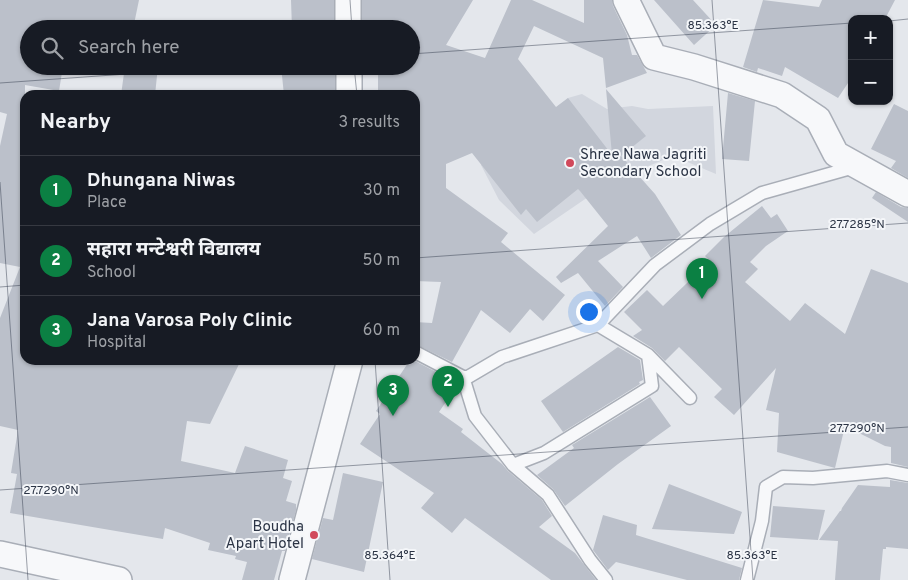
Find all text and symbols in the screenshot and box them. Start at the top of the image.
map controls [848,15,893,105]
button: + [848,15,893,60]
text: 85.363°E [687,18,739,34]
search box [20,20,420,75]
icon: search [38,34,66,62]
text: Search here [78,36,180,60]
button: − [848,60,893,105]
text: Nearby [40,109,111,136]
text: 3 results [338,113,400,133]
place label: Shree Nawa Jagriti Secondary School [580,146,707,182]
marker: Shree Nawa Jagriti Secondary School [564,157,576,169]
text: Dhungana Niwas [87,169,236,193]
text: 1 [53,181,59,201]
text: 30 m [363,181,400,201]
text: Place [87,193,127,213]
text: 27.7285°N [829,217,885,233]
text: सहारा मन्टेश्वरी विद्यालय [87,238,261,262]
text: 2 [51,251,61,271]
text: 50 m [363,251,400,271]
pin: 1 [686,258,718,299]
text: School [87,263,136,283]
your location [576,299,602,325]
text: Jana Varosa Poly Clinic [87,309,293,333]
text: 3 [51,321,61,341]
text: 60 m [363,321,400,341]
text: Hospital [87,333,146,353]
pin: 2 [432,366,464,407]
pin: 3 [377,375,409,416]
text: 27.7290°N [829,421,885,437]
text: 27.7290°N [23,483,79,499]
place label: Boudha Apart Hotel [226,518,304,554]
marker: Boudha Apart Hotel [308,529,320,541]
text: 85.364°E [364,548,416,564]
text: 85.363°E [726,548,778,564]

